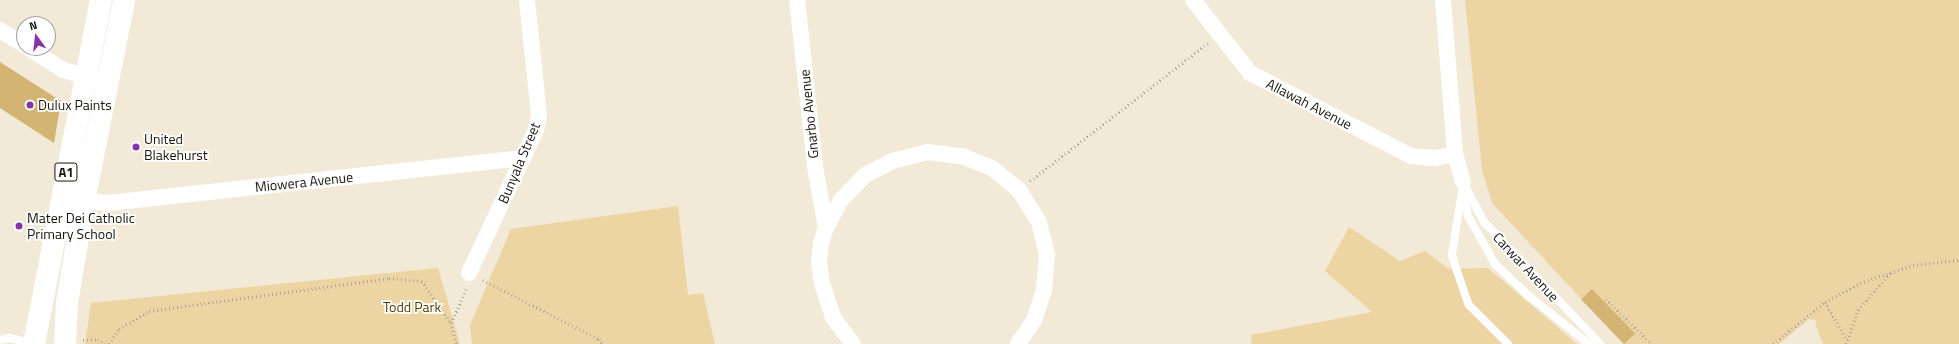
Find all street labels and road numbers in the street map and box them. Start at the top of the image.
street label: Gnarbo Avenue [796,69,822,159]
street label: Allawah Avenue [1263,75,1355,133]
street label: Bunyala Street [494,120,544,206]
road number: A1 [54,161,78,183]
street label: Miowera Avenue [254,168,354,196]
street label: Carwar Avenue [1490,229,1562,305]

